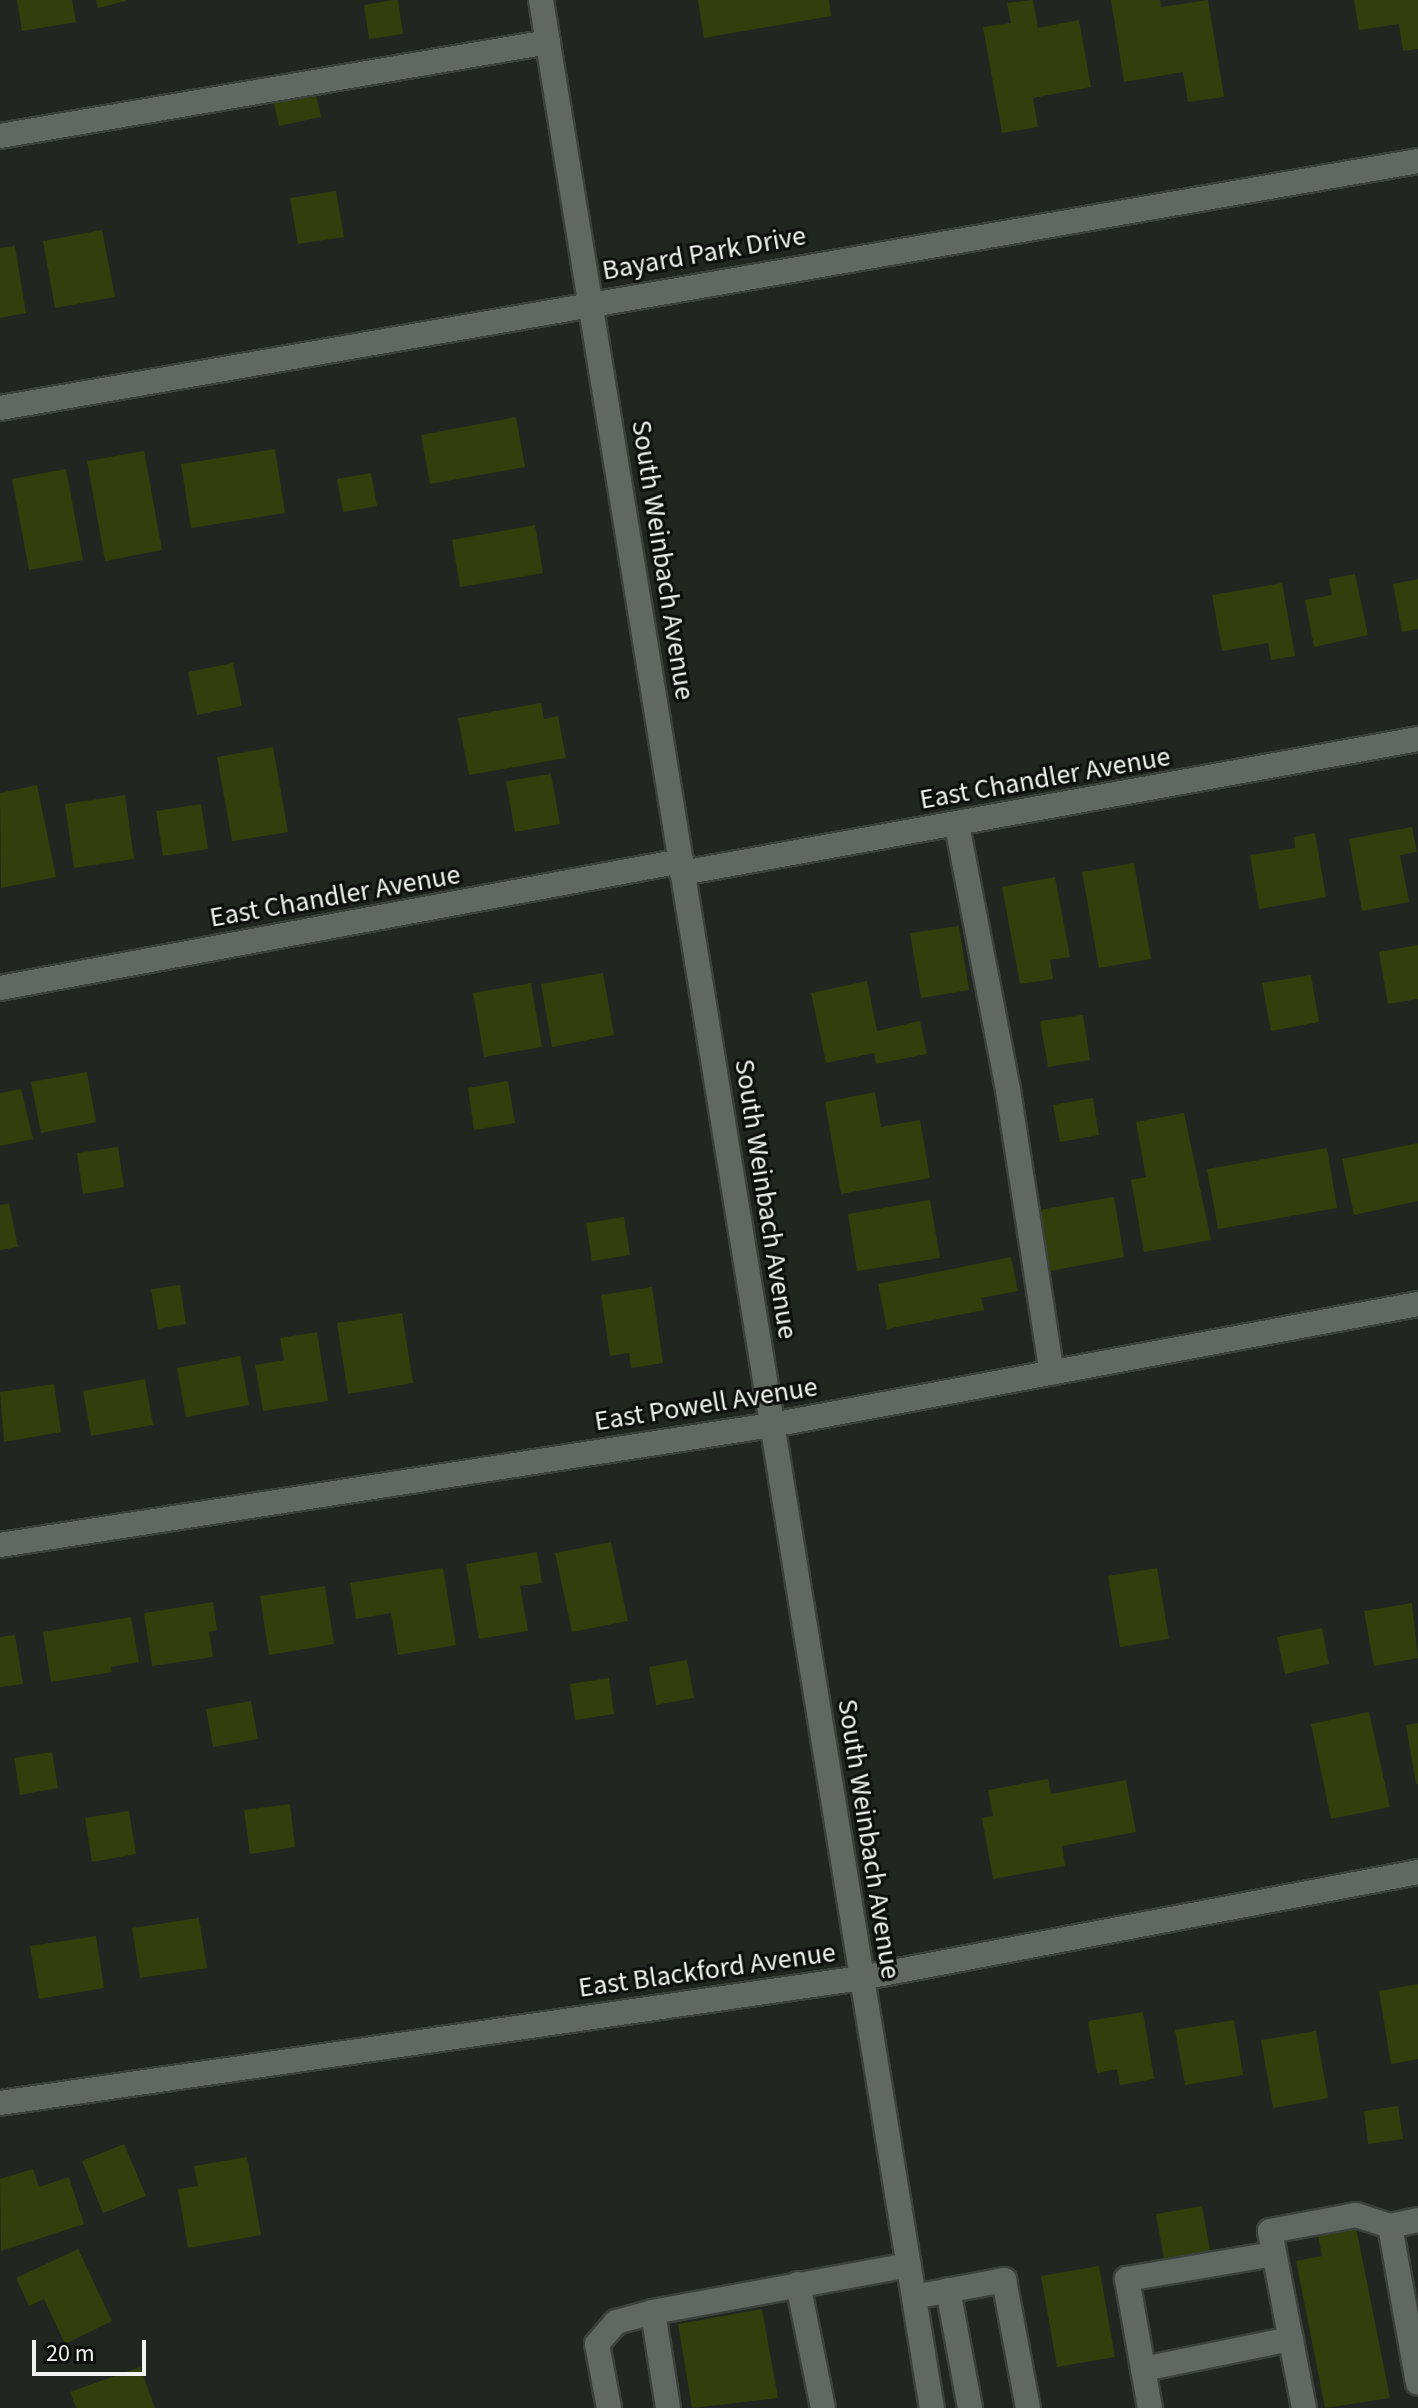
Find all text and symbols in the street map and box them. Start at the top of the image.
street label: Bayard Park Drive [599,219,809,287]
street label: South Weinbach Avenue [624,418,702,702]
street label: East Chandler Avenue [917,739,1173,817]
street label: East Chandler Avenue [207,857,463,935]
street label: South Weinbach Avenue [727,1057,805,1341]
street label: East Powell Avenue [592,1370,820,1438]
street label: South Weinbach Avenue [830,1697,908,1981]
street label: East Blackford Avenue [576,1935,838,2005]
scale bar [36,2324,150,2374]
text: 20 m [46,2336,95,2371]

